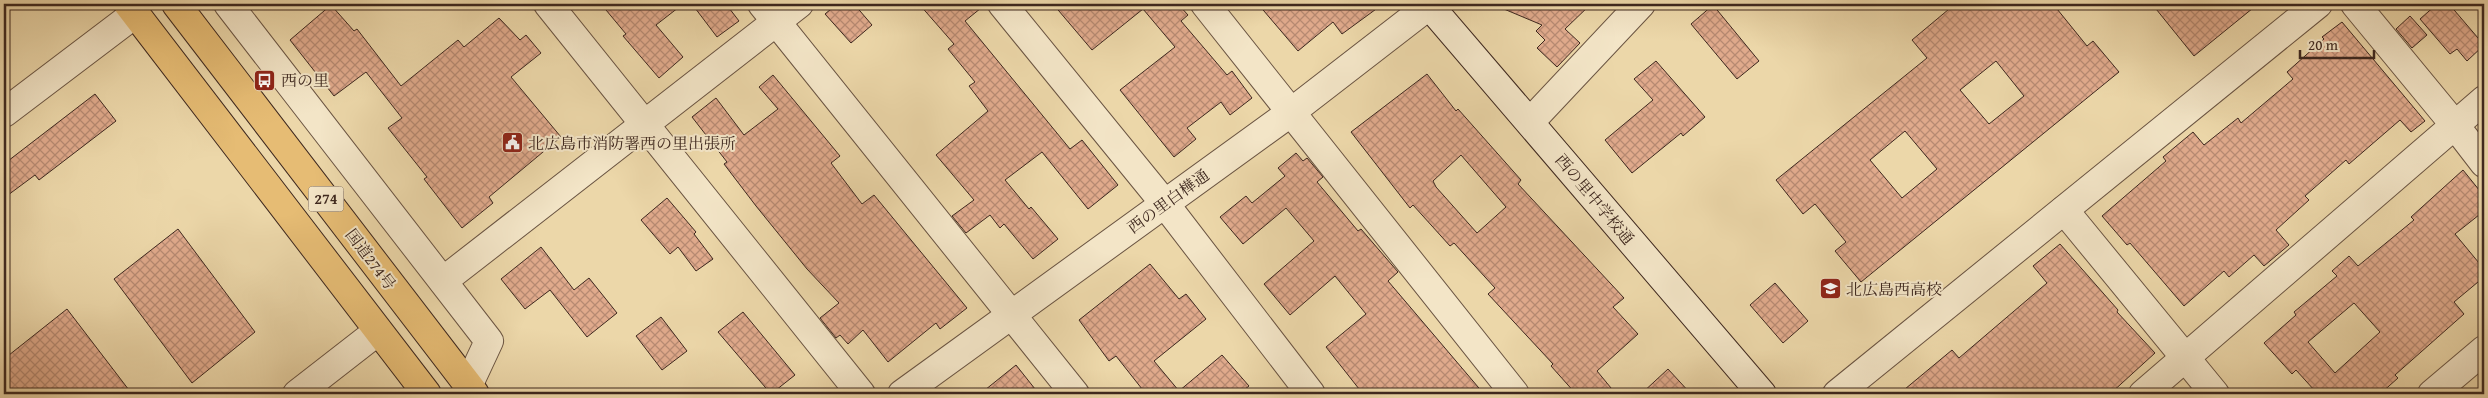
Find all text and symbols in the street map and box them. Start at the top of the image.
scale bar [2300,28,2374,60]
text: 20 m [2308,34,2339,55]
bus stop icon: 西の里 [253,68,277,92]
place label: 西の里 [281,68,329,92]
public building icon: 北広島市消防署西の里出張所 [500,131,524,155]
place label: 北広島市消防署西の里出張所 [528,131,736,155]
street label: 西の里中学校通 [1550,148,1640,250]
street label: 西の里白樺通 [1122,163,1214,239]
road number: 274 [308,186,344,212]
street label: 国道274号 [340,223,402,295]
school or university icon: 北広島西高校 [1818,277,1842,301]
place label: 北広島西高校 [1846,277,1942,301]

